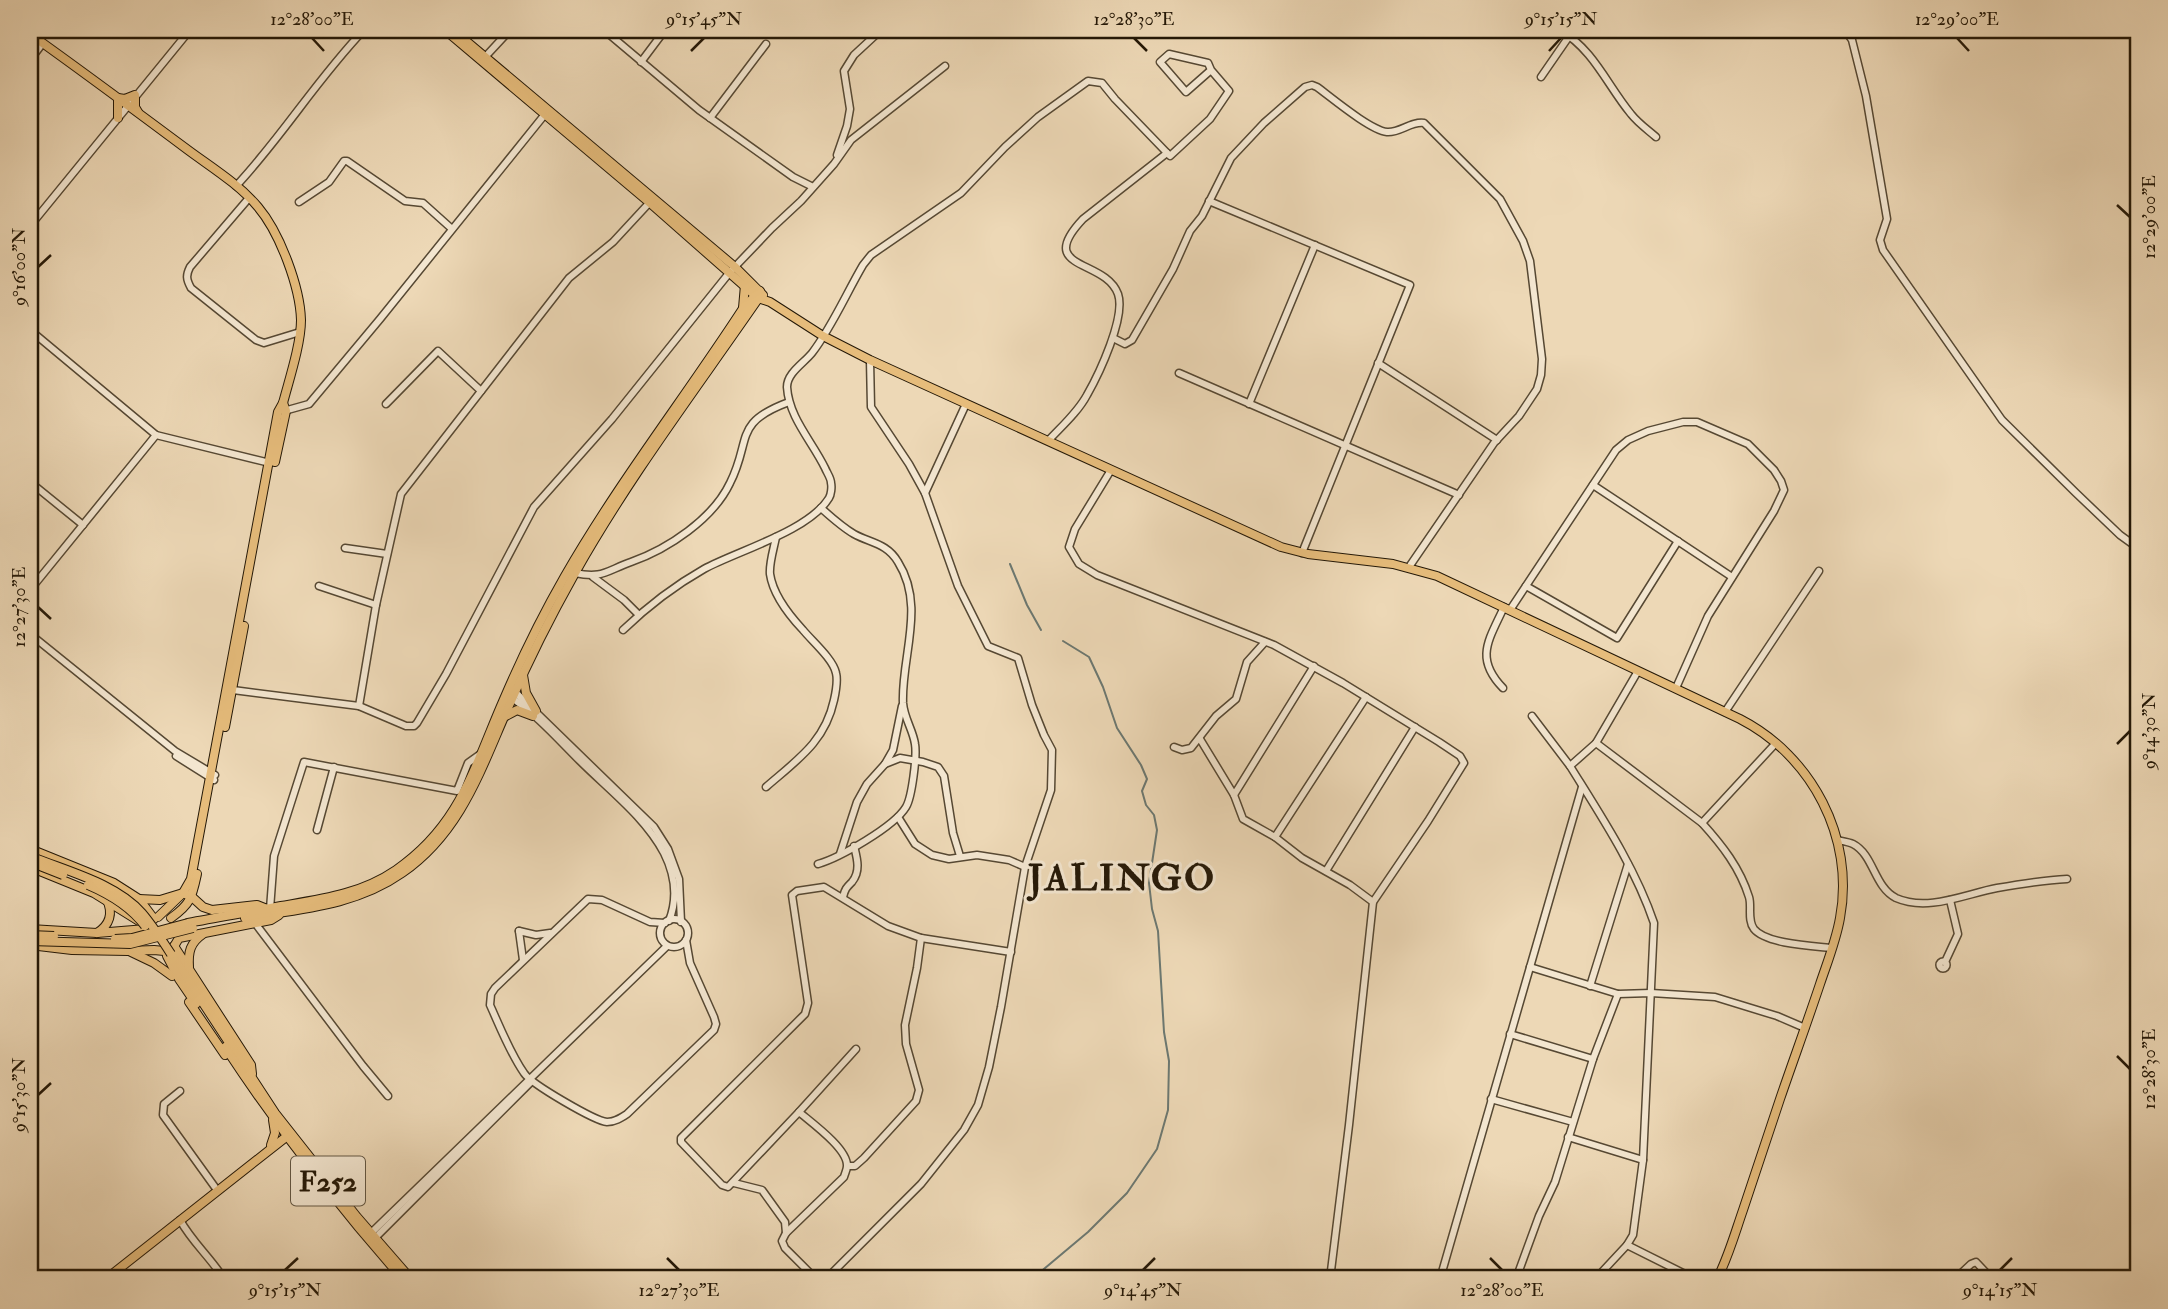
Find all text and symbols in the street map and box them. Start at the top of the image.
text: 12°28'00"E [270,8,354,31]
text: 9°15'45"N [664,8,742,31]
text: 12°28'30"E [1093,8,1175,31]
text: 9°15'15"N [1523,8,1597,31]
text: 12°29'00"E [1915,8,1999,31]
text: 12°29'00"E [2138,175,2161,259]
text: 9°16'00"N [8,228,31,308]
text: 12°27'30"E [8,567,31,647]
text: 9°14'30"N [2138,693,2161,771]
district label: JALINGO [1026,855,1216,902]
text: 12°28'30"E [2138,1028,2161,1110]
text: 9°15'30"N [8,1058,31,1134]
road number: F252 [291,1156,365,1206]
text: 9°15'15"N [247,1279,321,1302]
text: 12°27'30"E [639,1279,719,1302]
text: 9°14'45"N [1102,1279,1182,1302]
text: 12°28'00"E [1460,1279,1544,1302]
text: 9°14'15"N [1961,1279,2037,1302]

